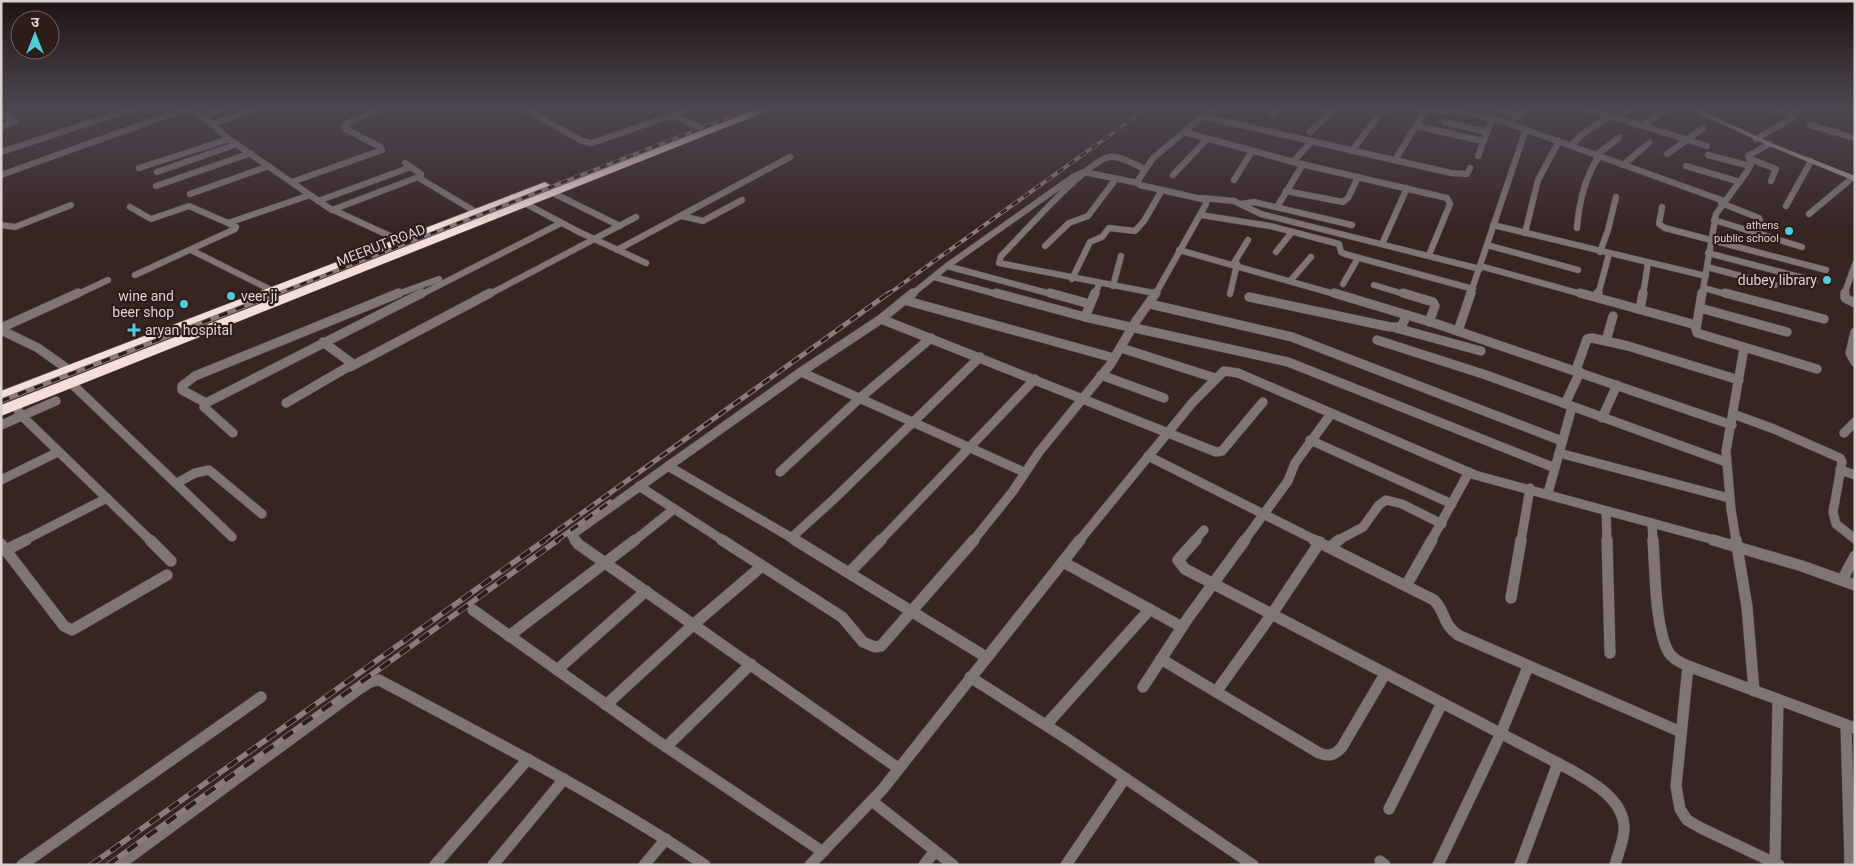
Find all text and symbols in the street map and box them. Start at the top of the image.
north arrow [10,10,60,60]
text: उ [31,14,40,30]
place label: athens public school [1714,219,1779,245]
street label: MEERUT ROAD [334,221,428,269]
marker: athens public school [1783,225,1795,237]
place label: dubey library [1738,272,1817,288]
marker: dubey library [1821,274,1833,286]
place label: wine and beer shop [112,288,174,320]
place label: veer ji [241,288,278,304]
marker: veer ji [225,290,237,302]
marker: wine and beer shop [178,298,190,310]
place label: aryan hospital [145,322,233,338]
marker: aryan hospital [127,323,141,337]

